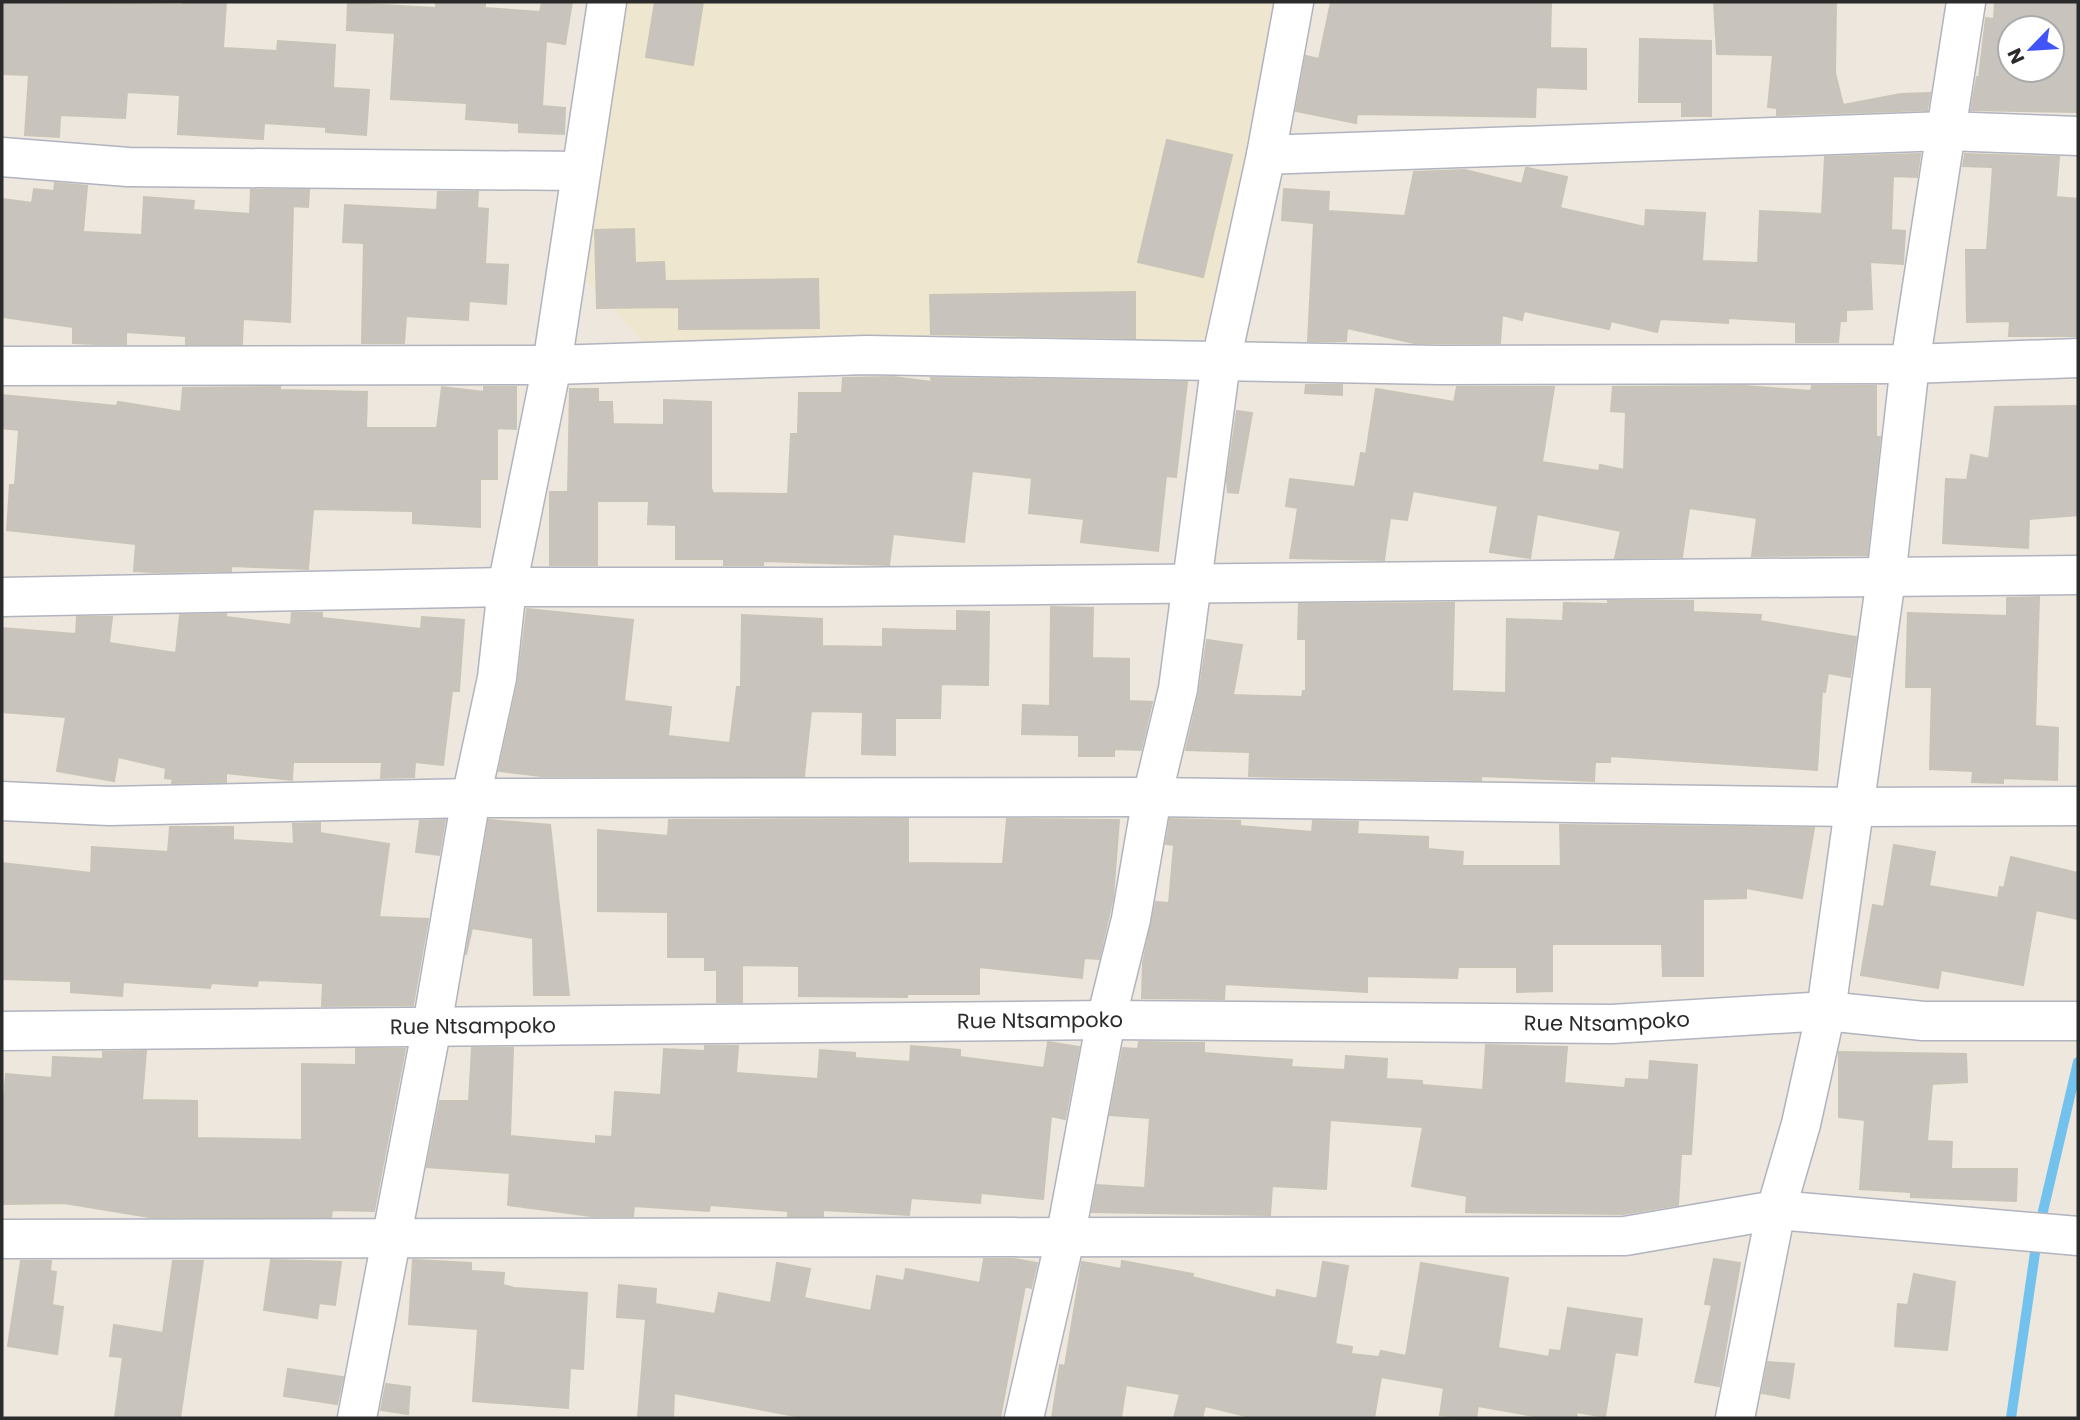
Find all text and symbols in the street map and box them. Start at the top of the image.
north arrow [1996,14,2066,84]
text: N [2001,44,2031,68]
street label: Rue Ntsampoko [1524,1004,1691,1038]
street label: Rue Ntsampoko [957,1005,1123,1035]
street label: Rue Ntsampoko [390,1010,556,1041]

